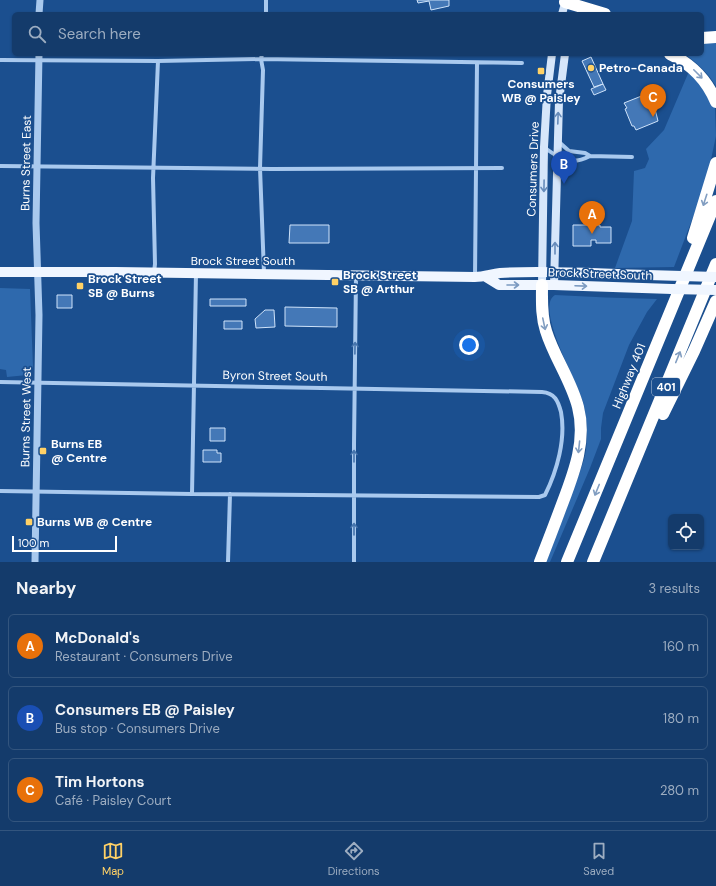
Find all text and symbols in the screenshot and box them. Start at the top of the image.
search box [12,12,704,56]
icon: search [26,23,48,45]
text: Search here [58,24,141,44]
place label: Petro-Canada [599,60,683,76]
marker: Petro-Canada [586,63,596,73]
marker: Consumers WB @ Paisley [536,66,546,76]
one-way arrow [693,69,702,79]
place label: Consumers WB @ Paisley [501,76,581,106]
pin: C [640,84,666,117]
one-way arrow [554,112,562,125]
street label: Burns Street East [17,115,35,211]
street label: Consumers Drive [523,121,543,217]
pin: B [551,151,577,184]
one-way arrow [540,179,548,192]
one-way arrow [701,194,708,207]
pin: A [579,201,605,234]
one-way arrow [551,242,559,255]
street label: Brock Street South [191,253,295,269]
street label: Brock Street South [548,264,653,284]
place label: Brock Street SB @ Arthur [343,267,417,297]
place label: Brock Street SB @ Burns [88,271,162,301]
marker: Brock Street SB @ Arthur [330,277,340,287]
marker: Brock Street SB @ Burns [75,281,85,291]
one-way arrow [506,281,519,289]
one-way arrow [574,282,587,290]
one-way arrow [541,317,549,330]
your location [459,335,479,355]
street label: Highway 401 [609,341,649,411]
one-way arrow [351,342,359,355]
one-way arrow [675,352,682,364]
street label: Burns Street West [17,367,35,467]
street label: Byron Street South [222,367,328,385]
road number: 401 [652,378,680,396]
place label: Burns EB @ Centre [51,436,107,466]
one-way arrow [576,440,583,453]
marker: Burns EB @ Centre [38,446,48,456]
one-way arrow [350,450,358,463]
one-way arrow [592,484,600,496]
place label: Burns WB @ Centre [37,514,152,530]
map controls [668,514,704,550]
button: locate [668,514,704,550]
marker: Burns WB @ Centre [24,517,34,527]
one-way arrow [350,523,358,536]
scale bar [12,534,117,553]
text: 100 m [18,536,49,550]
text: Nearby [16,577,76,599]
text: 3 results [648,580,700,597]
text: McDonald's [55,628,140,648]
text: A [25,638,35,655]
text: 160 m [663,638,699,655]
text: Restaurant · Consumers Drive [55,648,233,665]
text: Consumers EB @ Paisley [55,700,235,720]
text: B [26,710,34,727]
text: 180 m [663,710,699,727]
text: Bus stop · Consumers Drive [55,720,220,737]
text: Tim Hortons [55,772,144,792]
text: C [25,782,35,799]
text: 280 m [660,782,699,799]
text: Café · Paisley Court [55,792,171,809]
tab: Map [102,840,124,878]
tab: Directions [328,840,380,878]
tab: Saved [583,840,614,878]

